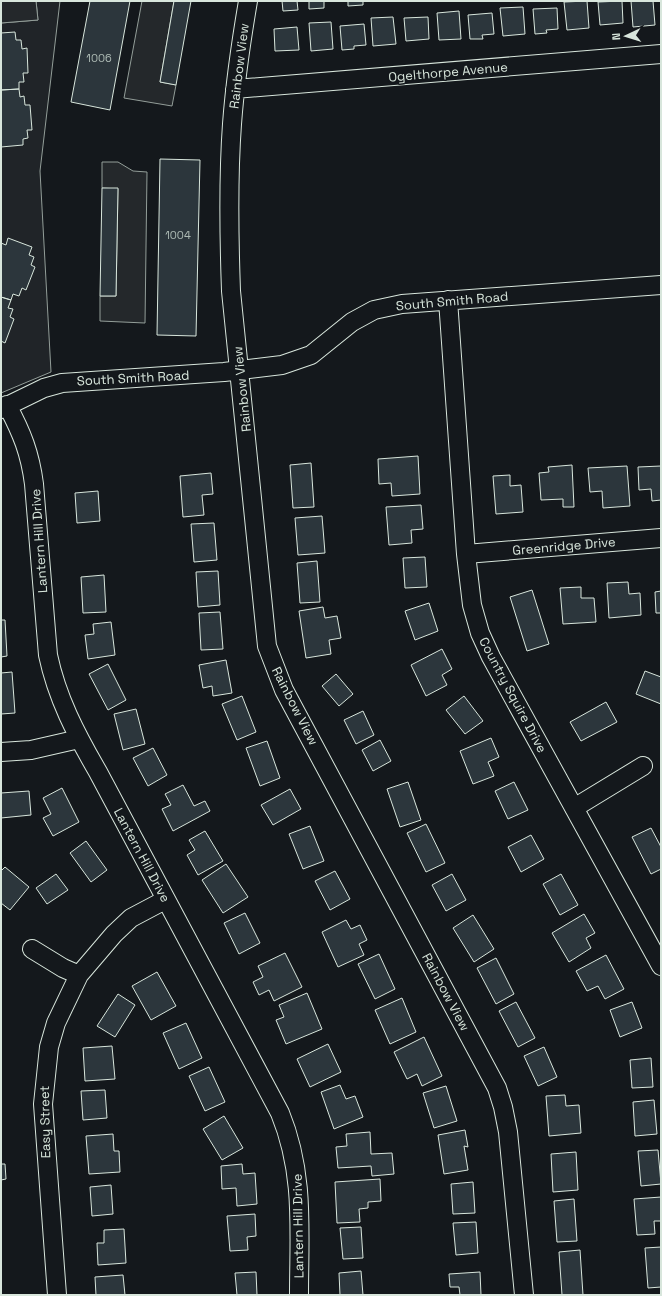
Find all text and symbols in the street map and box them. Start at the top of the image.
north arrow [606,16,646,56]
street label: Rainbow View [225,22,253,110]
text: N [609,33,623,41]
house number: 1006 [86,51,112,65]
street label: Ogelthorpe Avenue [388,58,508,86]
house number: 1004 [165,228,191,242]
street label: South Smith Road [395,288,509,314]
street label: Rainbow View [229,345,255,433]
street label: South Smith Road [76,367,190,389]
street label: Lantern Hill Drive [27,488,51,594]
street label: Greenridge Drive [512,533,616,559]
street label: Country Squire Drive [475,634,551,756]
street label: Rainbow View [268,664,322,748]
street label: Lantern Hill Drive [110,805,174,905]
street label: Rainbow View [418,950,474,1034]
street label: Easy Street [36,1086,54,1158]
street label: Lantern Hill Drive [289,1174,307,1278]

